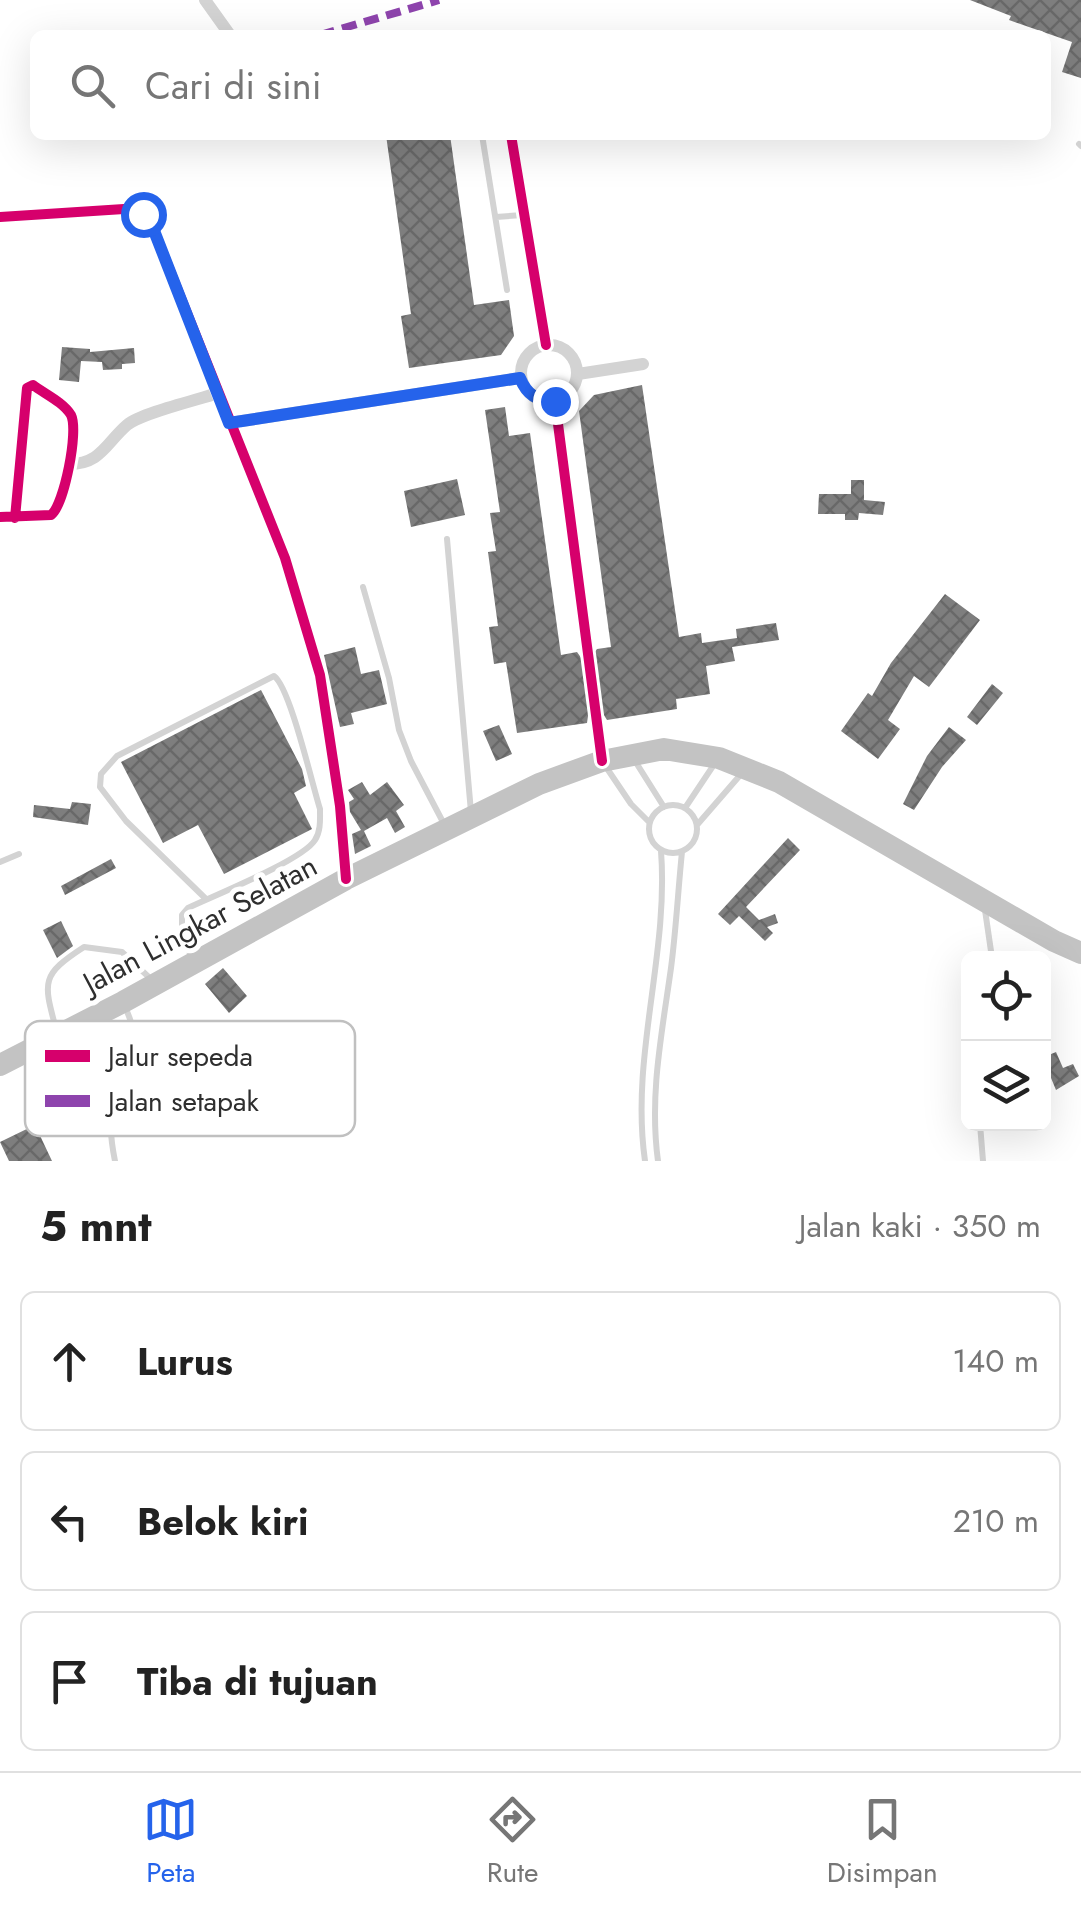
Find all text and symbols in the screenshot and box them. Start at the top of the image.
search box [30,30,1051,140]
icon: search [65,58,120,113]
text: Cari di sini [145,58,322,113]
route start [121,192,167,238]
route end [533,379,579,425]
street label: Jalan Lingkar Selatan [72,844,325,1006]
map controls [961,951,1051,1131]
button: locate [961,951,1051,1041]
legend [25,1021,355,1136]
text: Jalur sepeda [104,1036,253,1077]
button: layers [961,1041,1051,1131]
text: Jalan setapak [104,1081,260,1122]
text: 5 mnt [40,1196,152,1257]
text: Jalan kaki · 350 m [799,1203,1041,1249]
icon: ahead [42,1334,97,1389]
text: Lurus [137,1334,233,1389]
text: 140 m [952,1338,1039,1384]
icon: left [42,1494,97,1549]
text: Belok kiri [137,1494,309,1549]
text: 210 m [953,1498,1039,1544]
icon: arrive [42,1654,97,1709]
text: Tiba di tujuan [137,1654,378,1709]
tab: Peta [143,1792,198,1893]
tab: Rute [485,1792,540,1893]
tab: Disimpan [827,1792,938,1893]

